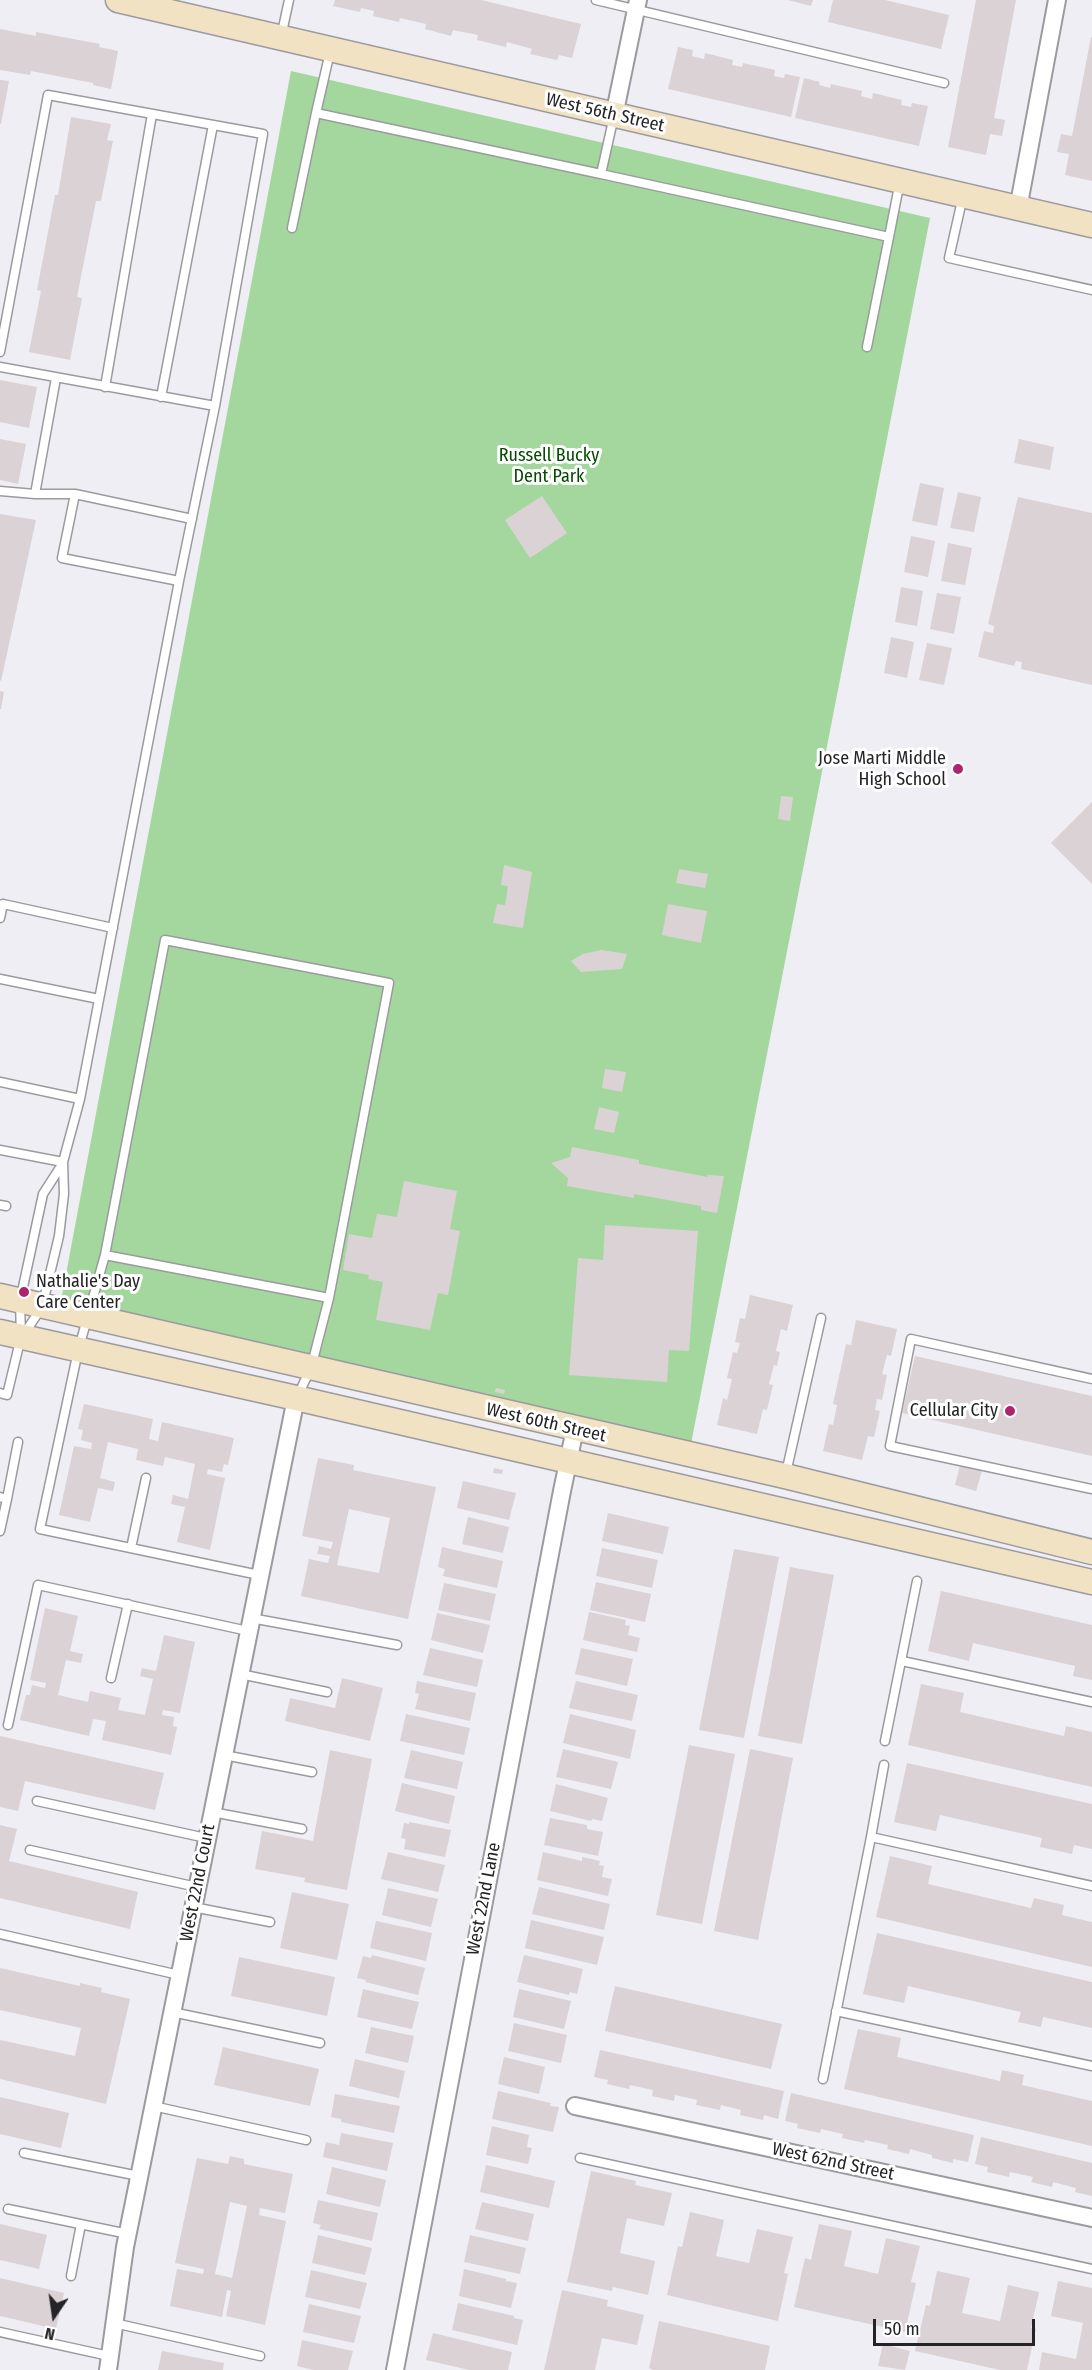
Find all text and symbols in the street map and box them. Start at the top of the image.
street label: West 56th Street [544,89,666,137]
park label: Russell Bucky Dent Park [499,445,599,488]
place label: Jose Marti Middle High School [818,748,946,790]
marker: Jose Marti Middle High School [951,762,965,776]
place label: Nathalie's Day Care Center [36,1271,140,1314]
marker: Nathalie's Day Care Center [17,1285,31,1299]
street label: West 60th Street [484,1399,608,1447]
place label: Cellular City [910,1400,998,1422]
marker: Cellular City [1003,1404,1017,1418]
street label: West 22nd Court [176,1822,220,1944]
street label: West 22nd Lane [462,1841,506,1957]
street label: West 62nd Street [770,2139,896,2185]
north arrow [24,2286,84,2346]
scale bar [876,2307,1038,2345]
text: 50 m [884,2318,920,2340]
text: N [43,2324,57,2344]

